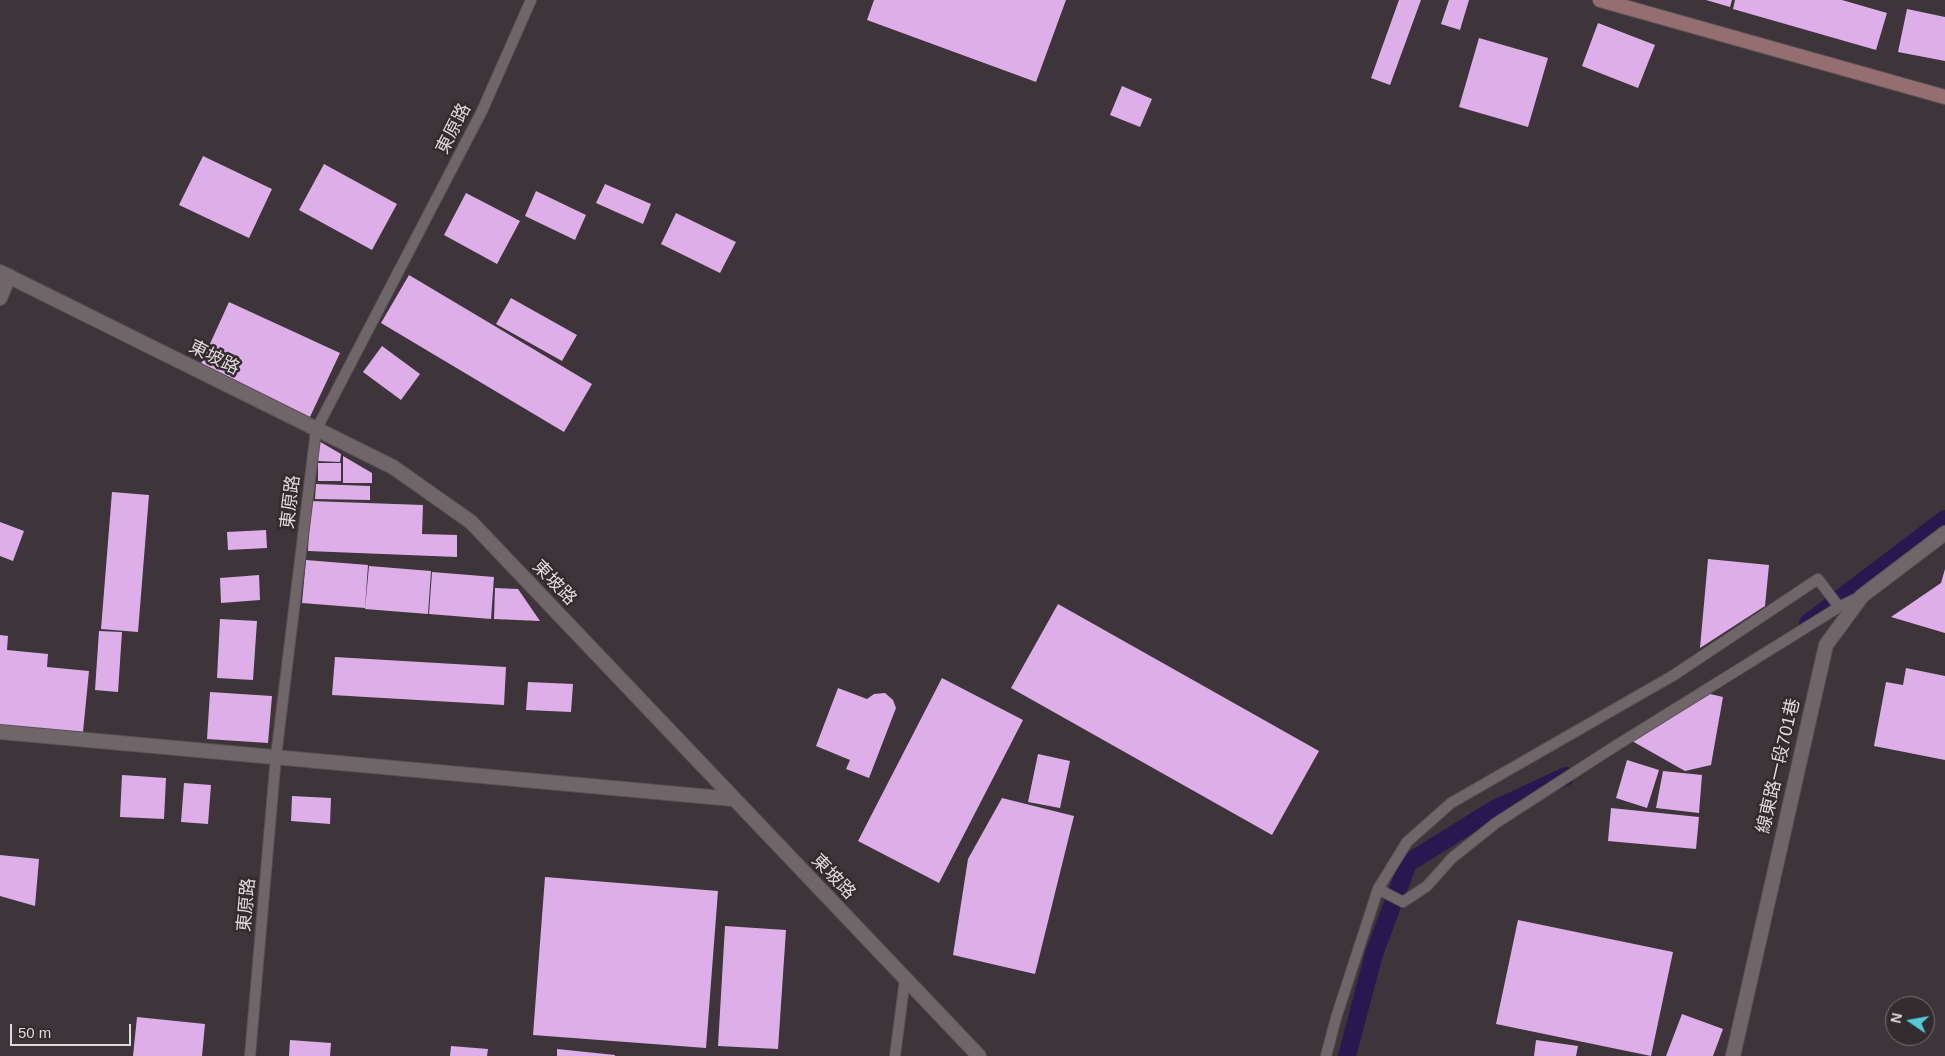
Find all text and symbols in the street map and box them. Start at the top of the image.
street label: 東原路 [432,100,476,158]
street label: 東坡路 [185,336,243,380]
street label: 東原路 [277,474,305,530]
street label: 東坡路 [527,556,581,610]
street label: 線東路一段701巷 [1753,696,1805,836]
street label: 東坡路 [806,850,860,904]
street label: 東原路 [234,877,260,933]
north arrow [1885,996,1935,1046]
text: N [1887,1011,1905,1025]
scale bar [12,1014,134,1046]
text: 50 m [18,1024,51,1041]

